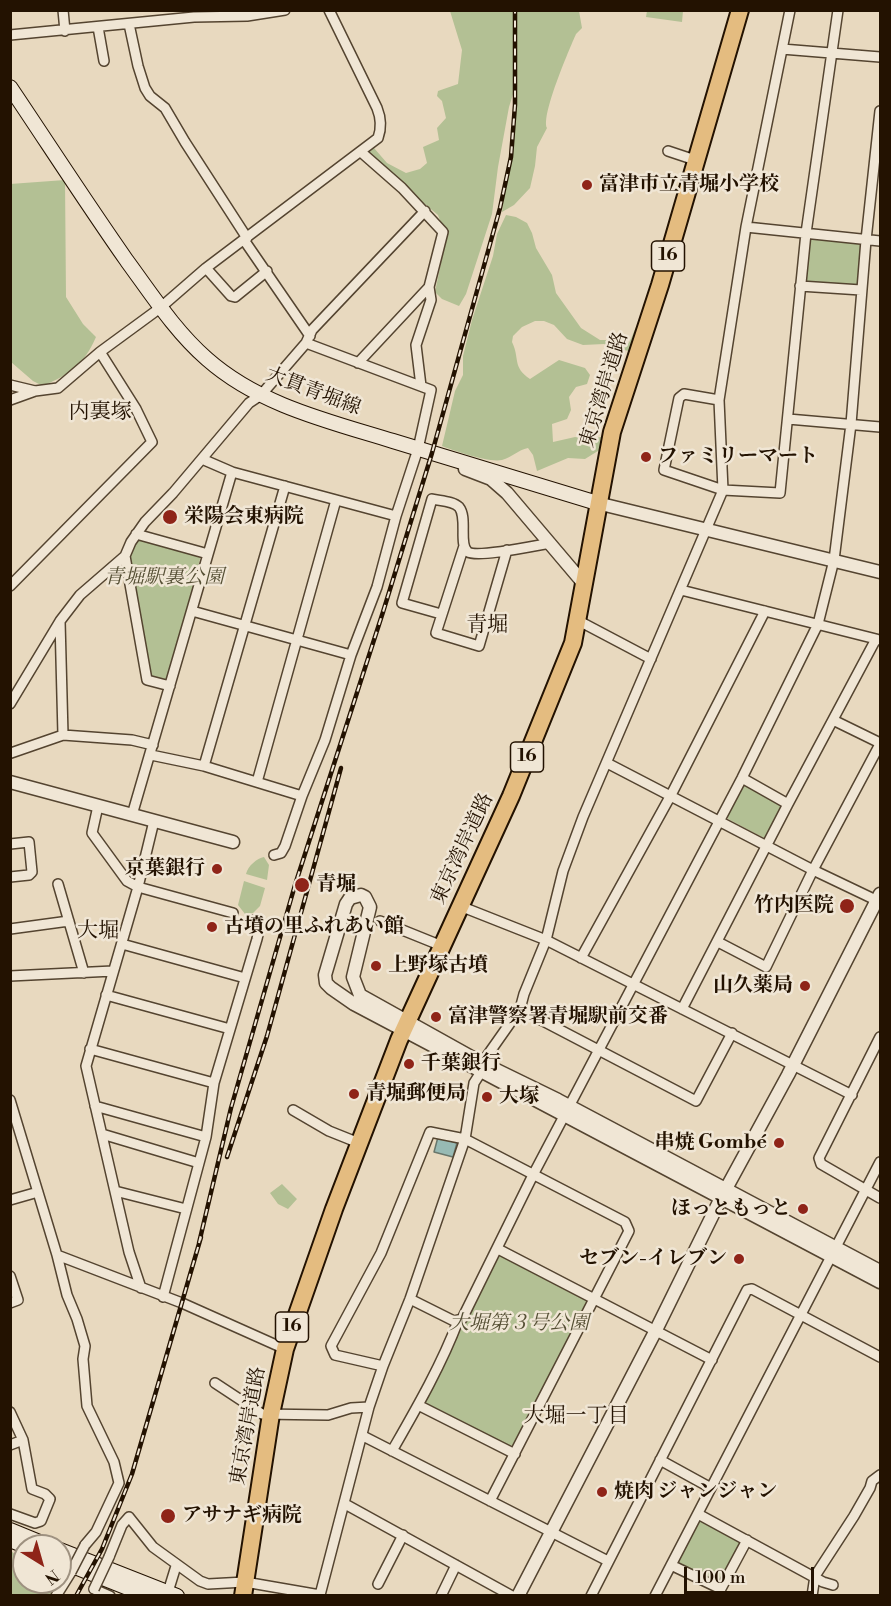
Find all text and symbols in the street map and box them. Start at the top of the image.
place label: 富津市立青堀小学校 [599,173,779,197]
marker: 富津市立青堀小学校 [580,178,594,192]
road number: 16 [652,241,684,271]
street label: 東京湾岸道路 [576,329,634,451]
street label: 大貫青堀線 [262,363,364,421]
district label: 内裏塚 [69,400,131,426]
place label: ファミリーマート [658,445,818,469]
marker: ファミリーマート [639,450,653,464]
place label: 栄陽会東病院 [184,505,304,529]
marker: 栄陽会東病院 [161,508,179,526]
park label: 青堀駅裏公園 [104,566,224,590]
district label: 青堀 [466,613,508,639]
road number: 16 [510,742,544,772]
street label: 東京湾岸道路 [427,790,499,908]
place label: 京葉銀行 [125,857,205,881]
marker: 京葉銀行 [210,862,224,876]
place label: 青堀 [316,873,356,897]
marker: 青堀 [293,876,311,894]
place label: 竹内医院 [754,894,834,918]
marker: 竹内医院 [838,897,856,915]
place label: 古墳の里ふれあい館 [224,915,404,939]
district label: 大堀 [77,919,119,945]
marker: 古墳の里ふれあい館 [205,920,219,934]
place label: 上野塚古墳 [388,954,488,978]
marker: 上野塚古墳 [369,959,383,973]
place label: 山久薬局 [713,974,793,998]
marker: 山久薬局 [798,979,812,993]
place label: 富津警察署青堀駅前交番 [448,1005,668,1029]
marker: 富津警察署青堀駅前交番 [429,1010,443,1024]
place label: 千葉銀行 [421,1052,501,1076]
marker: 千葉銀行 [402,1057,416,1071]
place label: 青堀郵便局 [366,1082,466,1106]
place label: 大塚 [499,1085,539,1109]
marker: 青堀郵便局 [347,1087,361,1101]
marker: 大塚 [480,1090,494,1104]
place label: 串焼 Gombé [655,1131,767,1155]
marker: 串焼 Gombé [772,1136,786,1150]
place label: ほっともっと [671,1197,791,1221]
marker: ほっともっと [796,1202,810,1216]
place label: セブン-イレブン [579,1247,727,1271]
marker: セブン-イレブン [732,1252,746,1266]
road number: 16 [276,1312,308,1342]
park label: 大堀第３号公園 [449,1312,589,1336]
street label: 東京湾岸道路 [227,1365,271,1487]
district label: 大堀一丁目 [524,1404,628,1430]
place label: 焼肉 ジャンジャン [614,1480,777,1504]
marker: 焼肉 ジャンジャン [595,1485,609,1499]
place label: アサナギ病院 [182,1504,302,1528]
marker: アサナギ病院 [159,1507,177,1525]
north arrow [12,1534,72,1594]
scale bar [687,1555,818,1593]
text: N [41,1565,63,1589]
text: 100 m [695,1566,746,1589]

